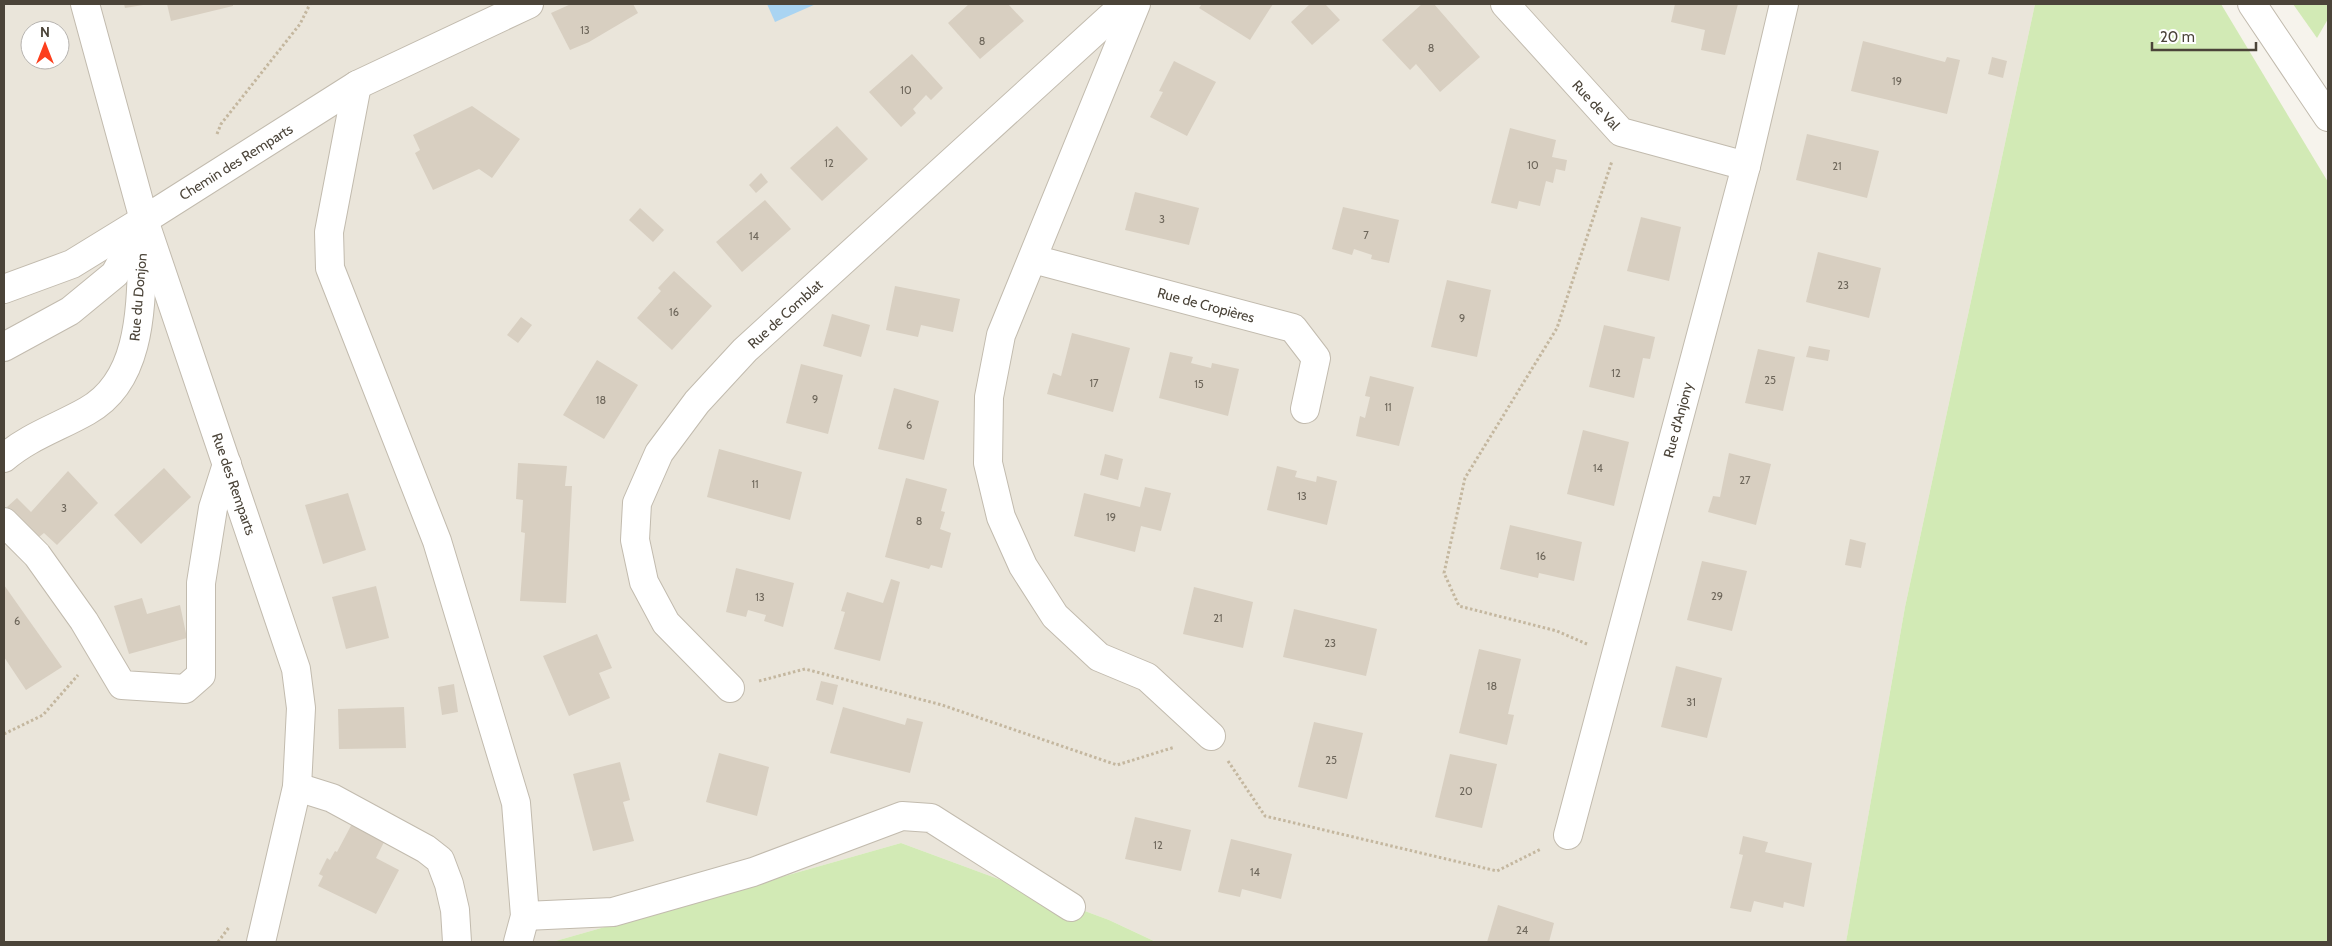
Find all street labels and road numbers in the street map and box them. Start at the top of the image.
street label: Rue de Val [1568,76,1624,134]
street label: Chemin des Remparts [176,120,296,204]
street label: Rue du Donjon [125,252,151,342]
street label: Rue de Comblat [744,275,826,352]
street label: Rue de Cropières [1156,283,1257,327]
street label: Rue d'Anjony [1659,380,1697,460]
street label: Rue des Remparts [208,431,260,538]

